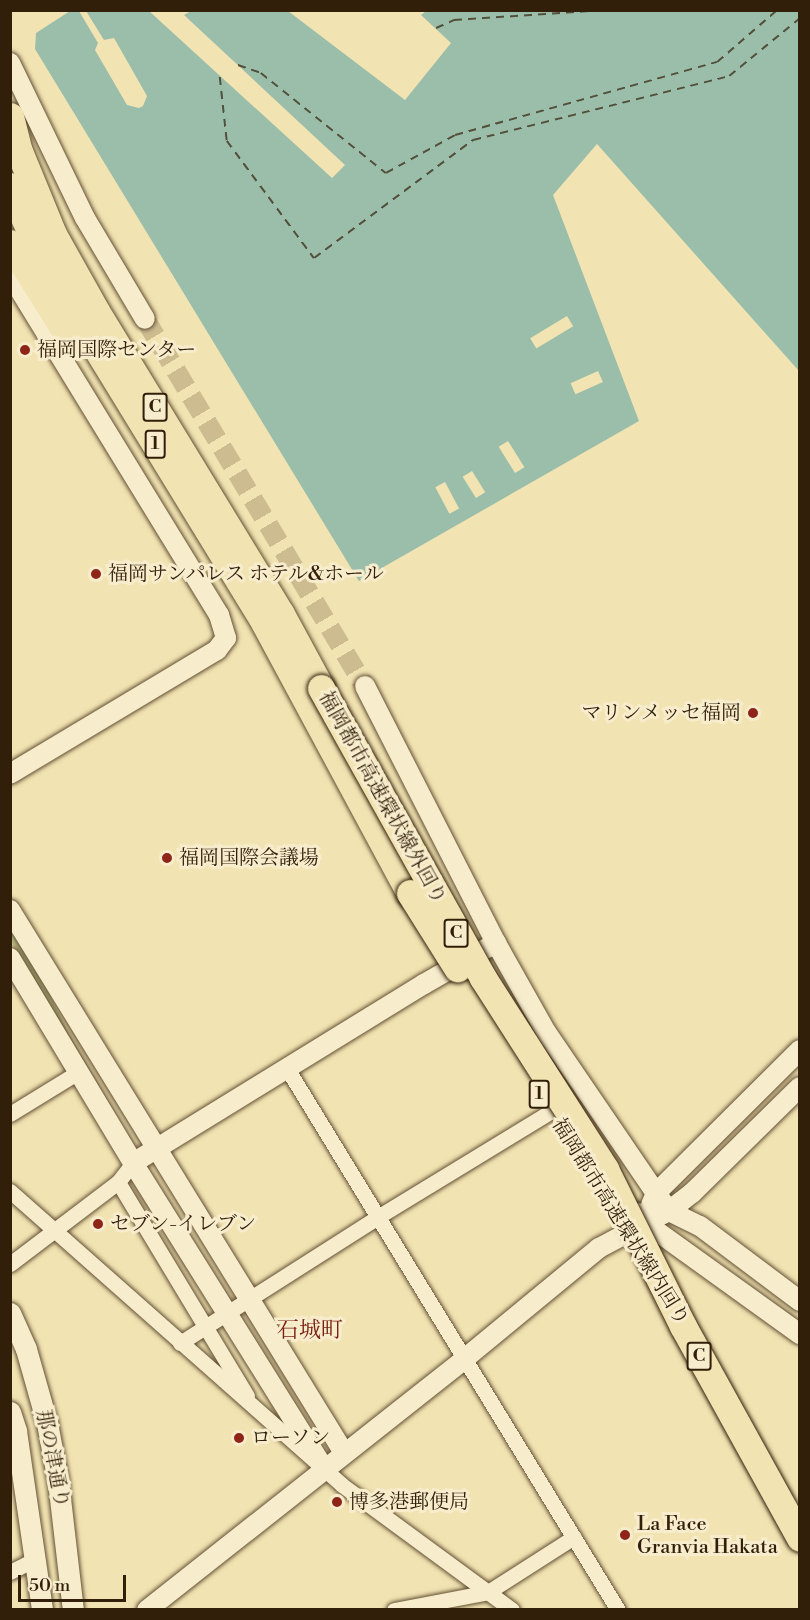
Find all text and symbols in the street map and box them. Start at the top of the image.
place label: 福岡国際センター [37,338,197,362]
marker: 福岡国際センター [18,343,32,357]
road number: C [142,392,168,422]
road number: 1 [144,429,166,459]
place label: 福岡サンパレス ホテル&ホール [108,562,388,586]
marker: 福岡サンパレス ホテル&ホール [89,567,103,581]
street label: 福岡都市高速環状線外回り [313,687,451,909]
place label: マリンメッセ福岡 [581,701,741,725]
marker: マリンメッセ福岡 [746,706,760,720]
place label: 福岡国際会議場 [179,846,319,870]
marker: 福岡国際会議場 [160,851,174,865]
road number: C [442,918,470,948]
road number: 1 [528,1079,550,1109]
street label: 福岡都市高速環状線内回り [546,1114,694,1330]
place label: セブン-イレブン [110,1212,258,1236]
marker: セブン-イレブン [91,1217,105,1231]
district label: 石城町 [277,1318,343,1344]
road number: C [686,1341,712,1371]
street label: 那の津通り [31,1408,73,1510]
place label: ローソン [251,1426,331,1450]
marker: ローソン [232,1431,246,1445]
place label: 博多港郵便局 [349,1490,469,1514]
marker: 博多港郵便局 [330,1495,344,1509]
place label: La Face Granvia Hakata [637,1512,778,1559]
marker: La Face Granvia Hakata [618,1528,632,1542]
scale bar [21,1563,129,1601]
text: 50 m [29,1574,70,1597]

